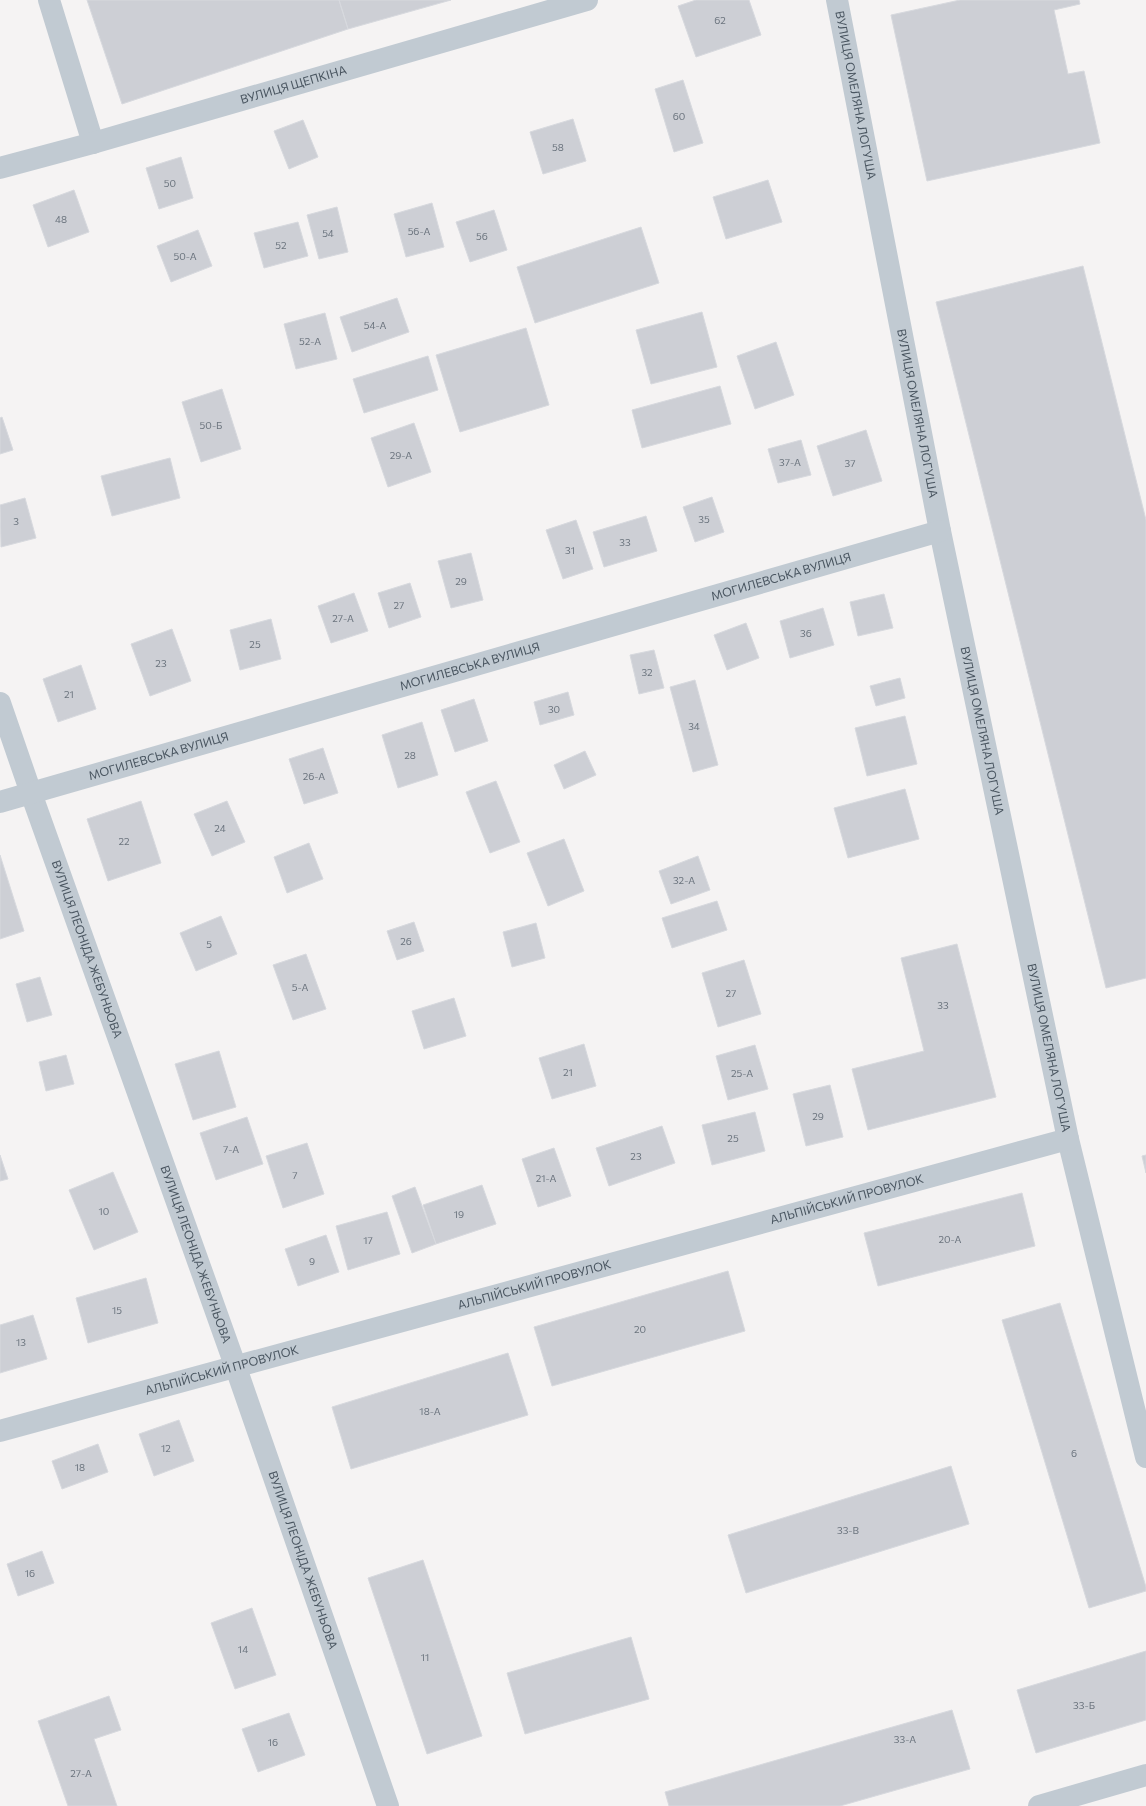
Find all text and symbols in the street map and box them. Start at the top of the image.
street label: ВУЛИЦЯ ОМЕЛЯНА ЛОГУША [833,9,880,181]
house number: 62 [714,14,726,26]
street label: ВУЛИЦЯ ЩЕПКІНА [238,62,348,106]
house number: 60 [673,110,685,122]
house number: 58 [552,141,564,153]
house number: 50 [164,177,176,189]
house number: 48 [55,213,67,225]
house number: 56-А [408,225,430,237]
house number: 54 [322,227,334,239]
house number: 56 [476,230,488,242]
house number: 52 [275,239,287,251]
house number: 50-А [173,250,197,262]
house number: 54-А [364,319,386,331]
street label: ВУЛИЦЯ ОМЕЛЯНА ЛОГУША [895,328,941,499]
house number: 52-А [299,335,321,347]
house number: 50-Б [200,419,222,431]
house number: 29-А [390,449,412,461]
house number: 37-А [779,456,801,468]
house number: 37 [845,457,855,469]
house number: 35 [698,513,710,525]
house number: 3 [13,515,19,527]
house number: 33 [619,536,631,548]
house number: 31 [565,544,575,556]
street label: МОГИЛЕВСЬКА ВУЛИЦЯ [709,549,853,603]
house number: 29 [455,575,467,587]
house number: 27 [394,599,404,611]
house number: 27-А [332,612,354,624]
house number: 36 [800,627,812,639]
house number: 25 [249,638,261,650]
street label: МОГИЛЕВСЬКА ВУЛИЦЯ [398,639,541,692]
street label: ВУЛИЦЯ ОМЕЛЯНА ЛОГУША [958,645,1008,816]
house number: 23 [155,657,167,669]
house number: 32 [641,666,653,678]
house number: 21 [64,688,74,700]
house number: 30 [548,703,560,715]
house number: 34 [688,720,700,732]
street label: МОГИЛЕВСЬКА ВУЛИЦЯ [87,728,230,782]
house number: 28 [404,749,416,761]
house number: 26-А [303,770,325,782]
house number: 24 [214,822,226,834]
house number: 22 [118,835,130,847]
street label: ВУЛИЦЯ ЛЕОНІДА ЖЕБУНЬОВА [50,858,126,1040]
house number: 32-А [673,874,695,886]
house number: 26 [400,935,412,947]
house number: 5 [206,938,212,950]
street label: ВУЛИЦЯ ОМЕЛЯНА ЛОГУША [1025,962,1074,1133]
house number: 5-А [292,981,308,993]
house number: 27 [726,987,736,999]
house number: 33 [937,999,949,1011]
house number: 21 [563,1066,573,1078]
house number: 25-А [731,1067,753,1079]
house number: 29 [812,1110,824,1122]
house number: 25 [727,1132,739,1144]
house number: 7-А [223,1143,239,1155]
house number: 23 [630,1150,642,1162]
street label: ВУЛИЦЯ ЛЕОНІДА ЖЕБУНЬОВА [158,1163,235,1345]
house number: 7 [292,1169,298,1181]
street label: АЛЬПІЙСЬКИЙ ПРОВУЛОК [768,1171,925,1226]
house number: 21-А [536,1172,556,1184]
house number: 10 [99,1205,109,1217]
house number: 19 [454,1208,464,1220]
house number: 20-А [939,1233,962,1245]
house number: 17 [363,1234,373,1246]
house number: 9 [309,1255,315,1267]
street label: АЛЬПІЙСЬКИЙ ПРОВУЛОК [456,1256,612,1312]
house number: 15 [112,1304,122,1316]
house number: 20 [634,1323,646,1335]
house number: 13 [16,1336,26,1348]
street label: АЛЬПІЙСЬКИЙ ПРОВУЛОК [143,1342,300,1397]
house number: 18-А [419,1405,441,1417]
house number: 12 [161,1442,171,1454]
house number: 6 [1071,1447,1077,1459]
house number: 18 [75,1461,85,1473]
street label: ВУЛИЦЯ ЛЕОНІДА ЖЕБУНЬОВА [266,1469,341,1651]
house number: 33-В [837,1524,860,1536]
house number: 16 [25,1567,35,1579]
house number: 14 [238,1643,248,1655]
house number: 11 [421,1651,429,1663]
house number: 33-Б [1073,1699,1095,1711]
house number: 33-А [894,1733,916,1745]
house number: 16 [268,1736,278,1748]
house number: 27-А [70,1767,92,1779]

